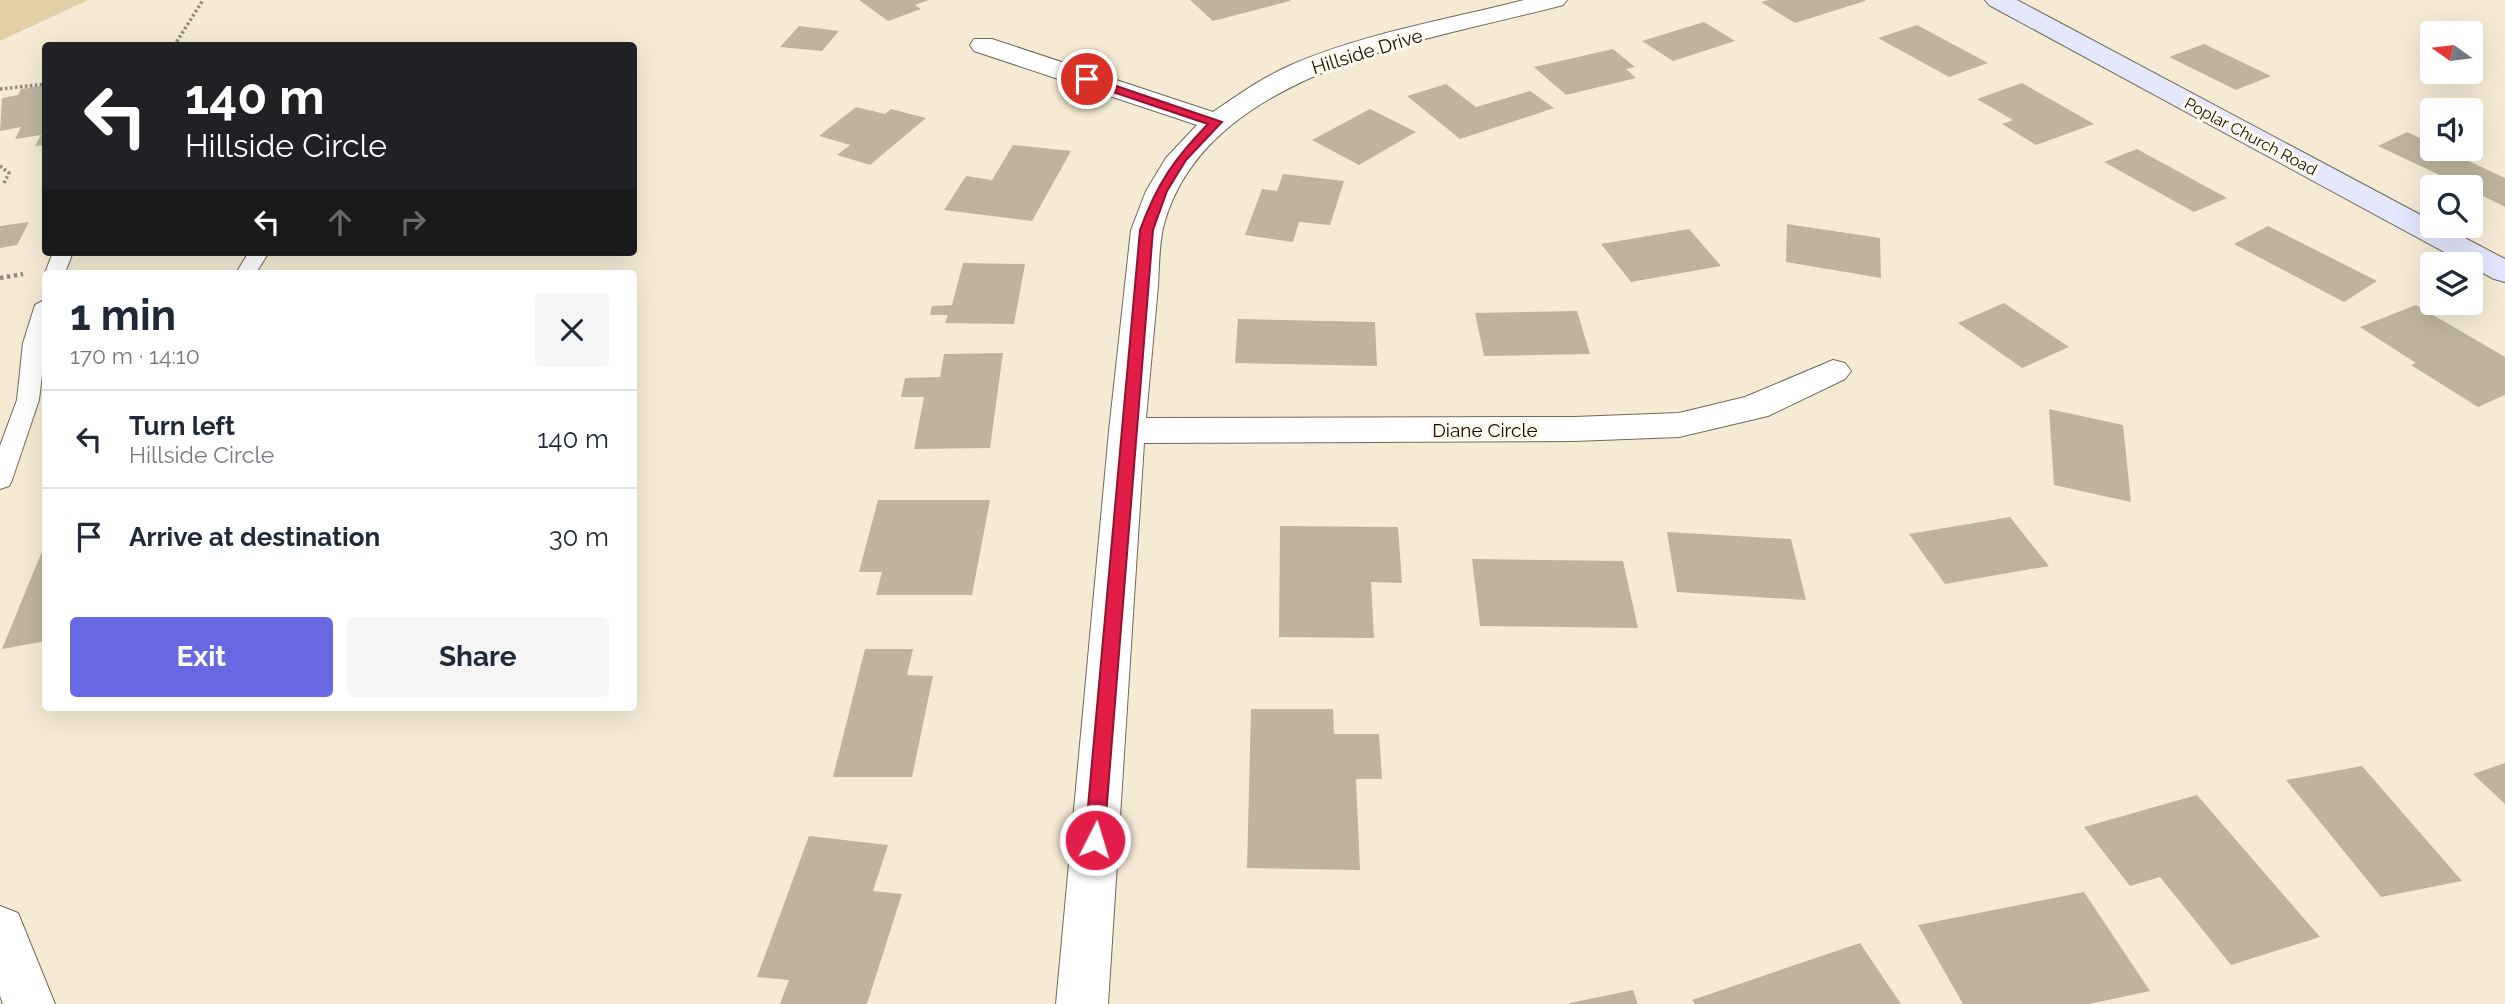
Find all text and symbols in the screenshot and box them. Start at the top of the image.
north arrow [2420,21,2483,84]
map controls [2420,21,2483,315]
street label: Hillside Drive [1309,24,1425,78]
pin [1057,49,1117,109]
icon: arrive [1068,60,1106,98]
text: 140 m [185,68,325,125]
icon: left [70,70,161,161]
street label: Poplar Church Road [2181,93,2320,179]
button: sound [2420,98,2483,161]
text: Hillside Circle [185,127,387,164]
button: search [2420,175,2483,238]
icon: left [248,203,286,241]
icon: ahead [321,203,359,241]
icon: right [394,203,432,241]
button: layers [2420,252,2483,315]
text: 1 min [70,291,176,340]
button: close [535,293,609,367]
text: 170 m · 14:10 [70,342,200,369]
text: Turn left [129,411,235,441]
street label: Diane Circle [1432,419,1538,441]
icon: left [70,420,108,458]
text: 140 m [537,424,609,454]
text: Hillside Circle [129,441,274,468]
icon: arrive [70,518,108,556]
text: Arrive at destination [129,522,380,552]
text: 30 m [549,522,609,552]
button: Exit [70,617,333,697]
button: Share [347,617,609,697]
position arrow [1058,803,1132,877]

